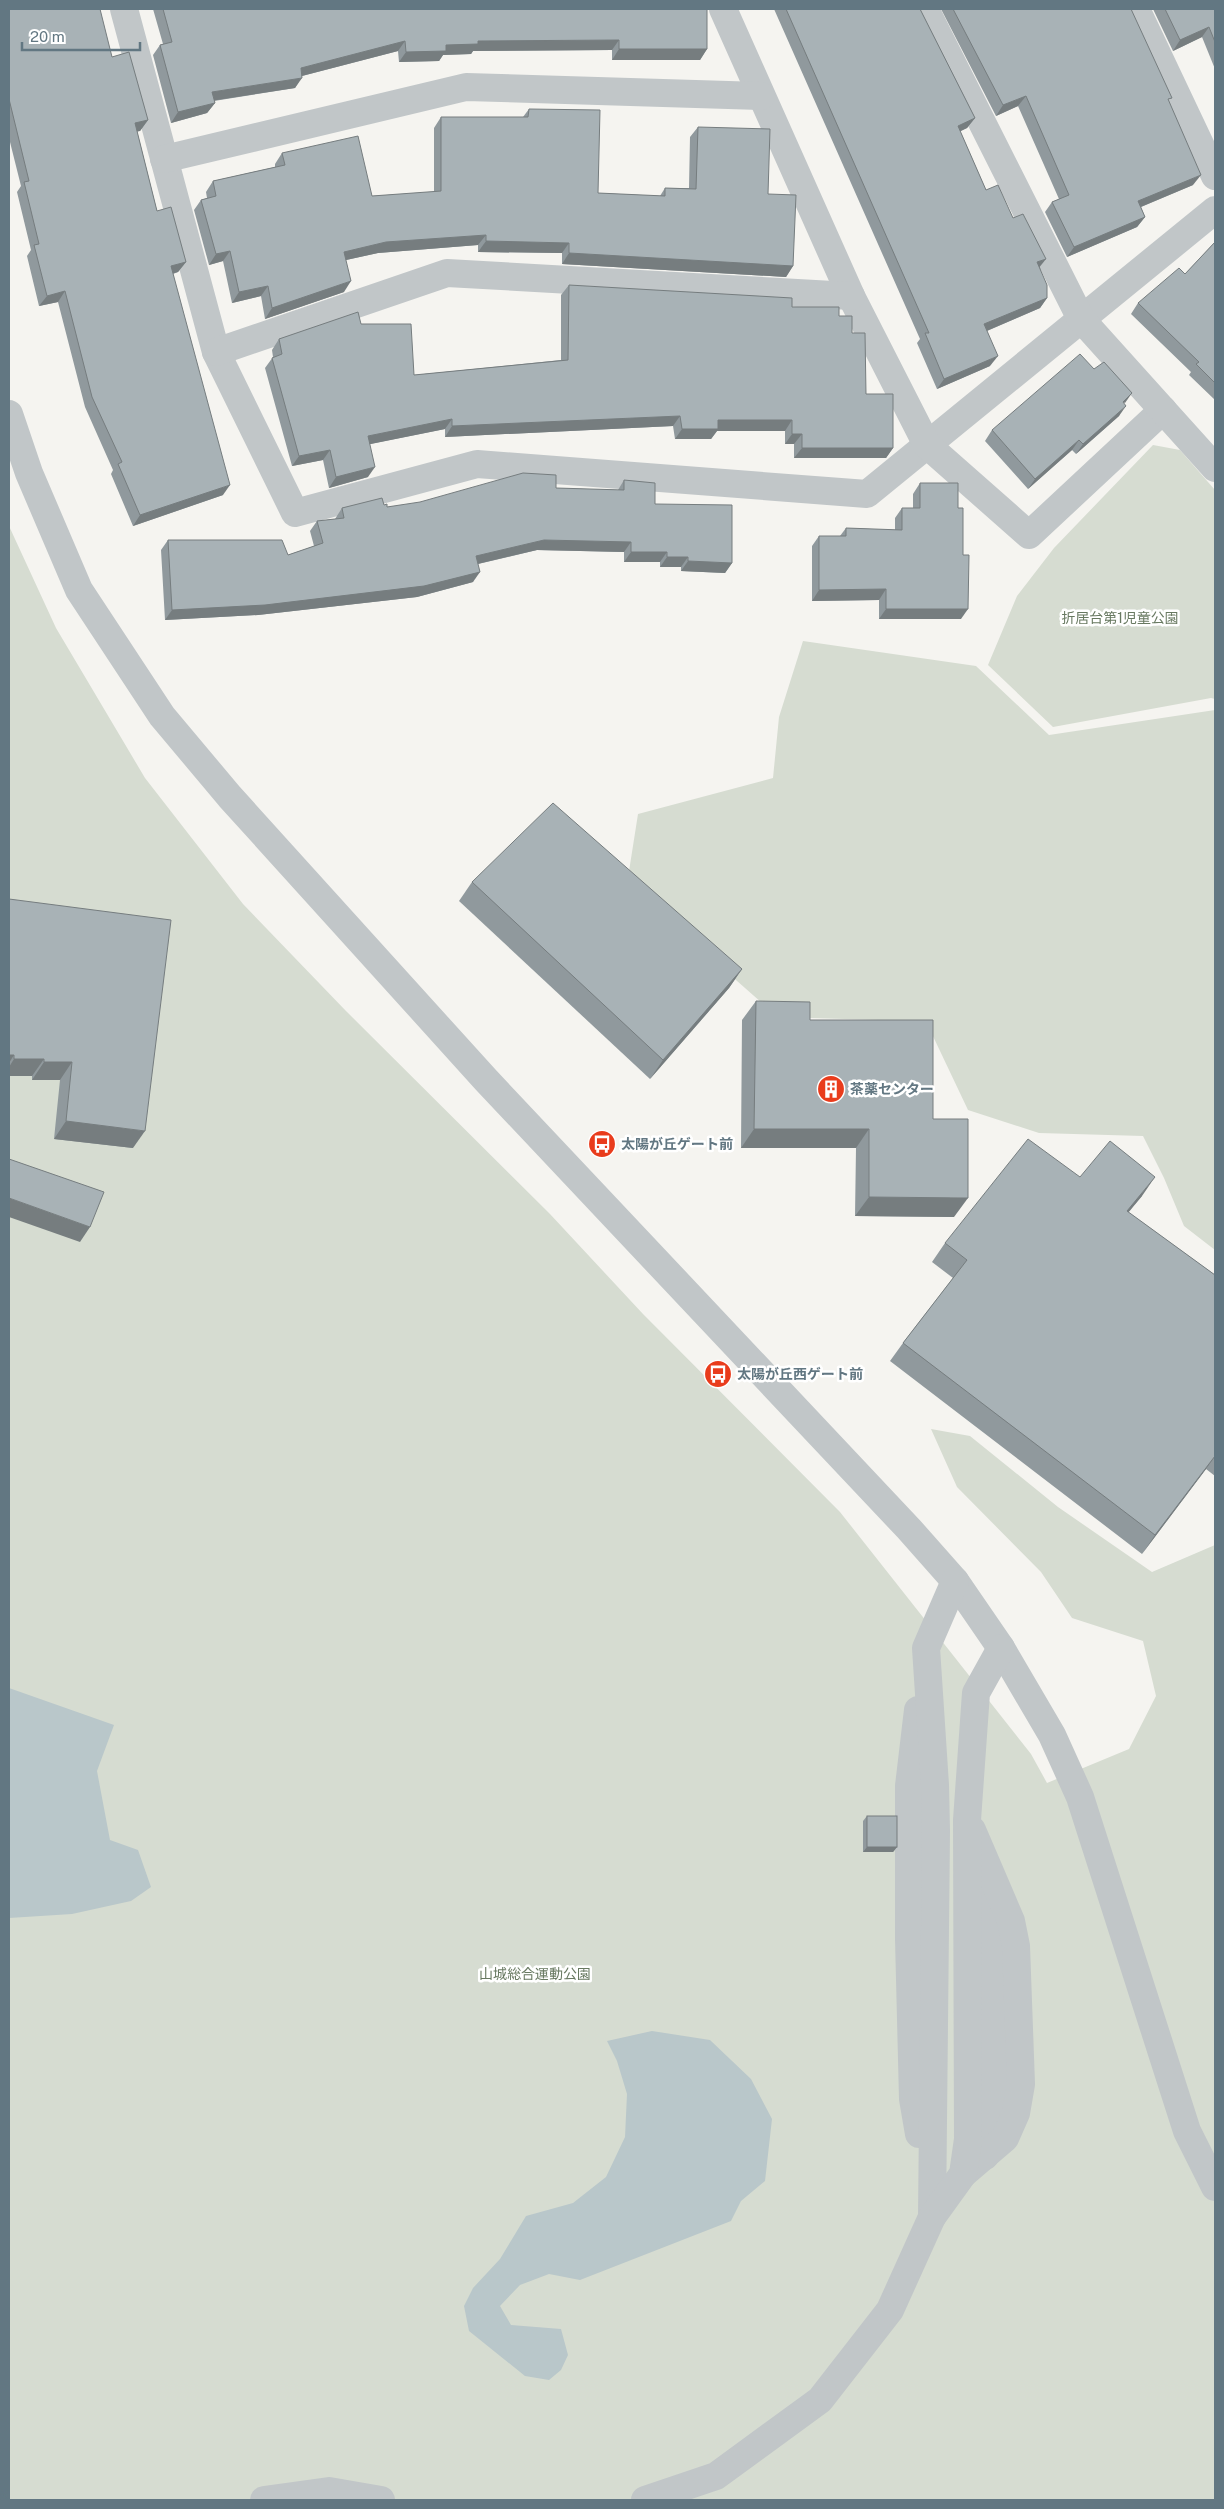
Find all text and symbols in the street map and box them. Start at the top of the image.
scale bar [22,20,140,52]
text: 20 m [30,28,65,45]
park label: 折居台第1児童公園 [1061,610,1179,626]
building icon: 茶薬センター [816,1074,846,1104]
place label: 茶薬センター [850,1081,934,1097]
bus stop icon: 太陽が丘ゲート前 [587,1129,617,1159]
place label: 太陽が丘ゲート前 [621,1136,733,1152]
bus stop icon: 太陽が丘西ゲート前 [703,1359,733,1389]
place label: 太陽が丘西ゲート前 [737,1366,863,1382]
park label: 山城総合運動公園 [479,1966,591,1982]

